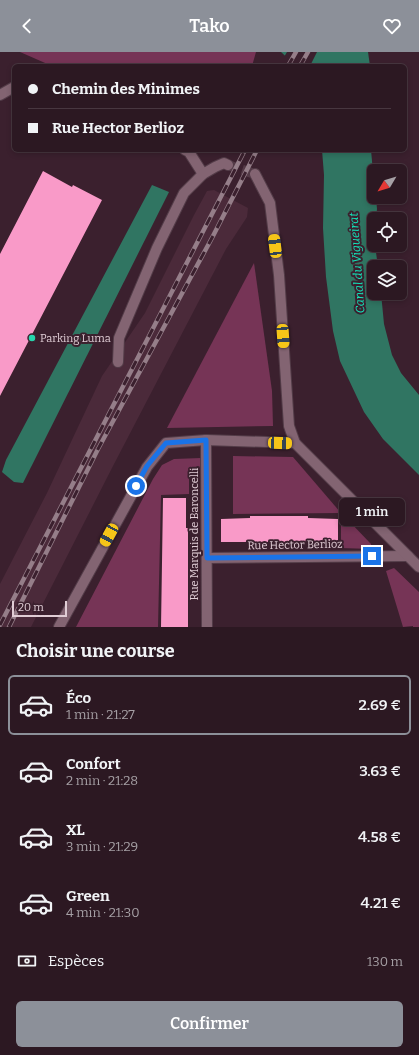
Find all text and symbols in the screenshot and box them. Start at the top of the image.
icon: back [16,15,38,37]
text: Tako [189,15,230,37]
icon: heart [381,15,403,37]
text: Chemin des Minimes [52,80,200,98]
text: Rue Hector Berlioz [52,119,184,137]
north arrow [367,164,407,204]
map controls [367,164,407,300]
water label: Canal du Vigueirat [346,211,368,314]
button: locate [367,212,407,252]
car [268,233,282,259]
button: layers [367,260,407,300]
car [276,324,290,348]
place label: Parking Luma [40,332,111,345]
marker: Parking Luma [27,333,37,343]
car [268,437,292,449]
street label: Rue Marquis de Baroncelli [188,467,201,600]
route start [127,477,145,495]
callout: 1 min [339,498,405,526]
text: 1 min [356,504,388,519]
car [98,522,120,548]
street label: Rue Hector Berlioz [247,538,343,552]
route end [363,547,381,565]
scale bar [12,599,67,618]
text: 20 m [18,601,44,614]
text: Choisir une course [16,640,175,662]
icon: car [18,687,54,723]
text: Éco [66,689,91,707]
text: 2.69 € [359,696,401,714]
text: 1 min · 21:27 [66,707,135,722]
icon: car [18,753,54,789]
text: Confort [66,755,121,773]
text: 3.63 € [359,762,401,780]
text: 2 min · 21:28 [66,773,138,788]
icon: car [18,819,54,855]
text: XL [66,821,85,839]
text: 4.58 € [358,828,401,846]
text: 3 min · 21:29 [66,839,138,854]
icon: car [18,885,54,921]
text: Green [66,887,110,905]
text: 4.21 € [360,894,401,912]
text: 4 min · 21:30 [66,905,139,920]
icon: cash [16,950,38,972]
text: Espèces [48,952,104,970]
text: 130 m [367,954,403,969]
button: Confirmer [16,1001,403,1047]

